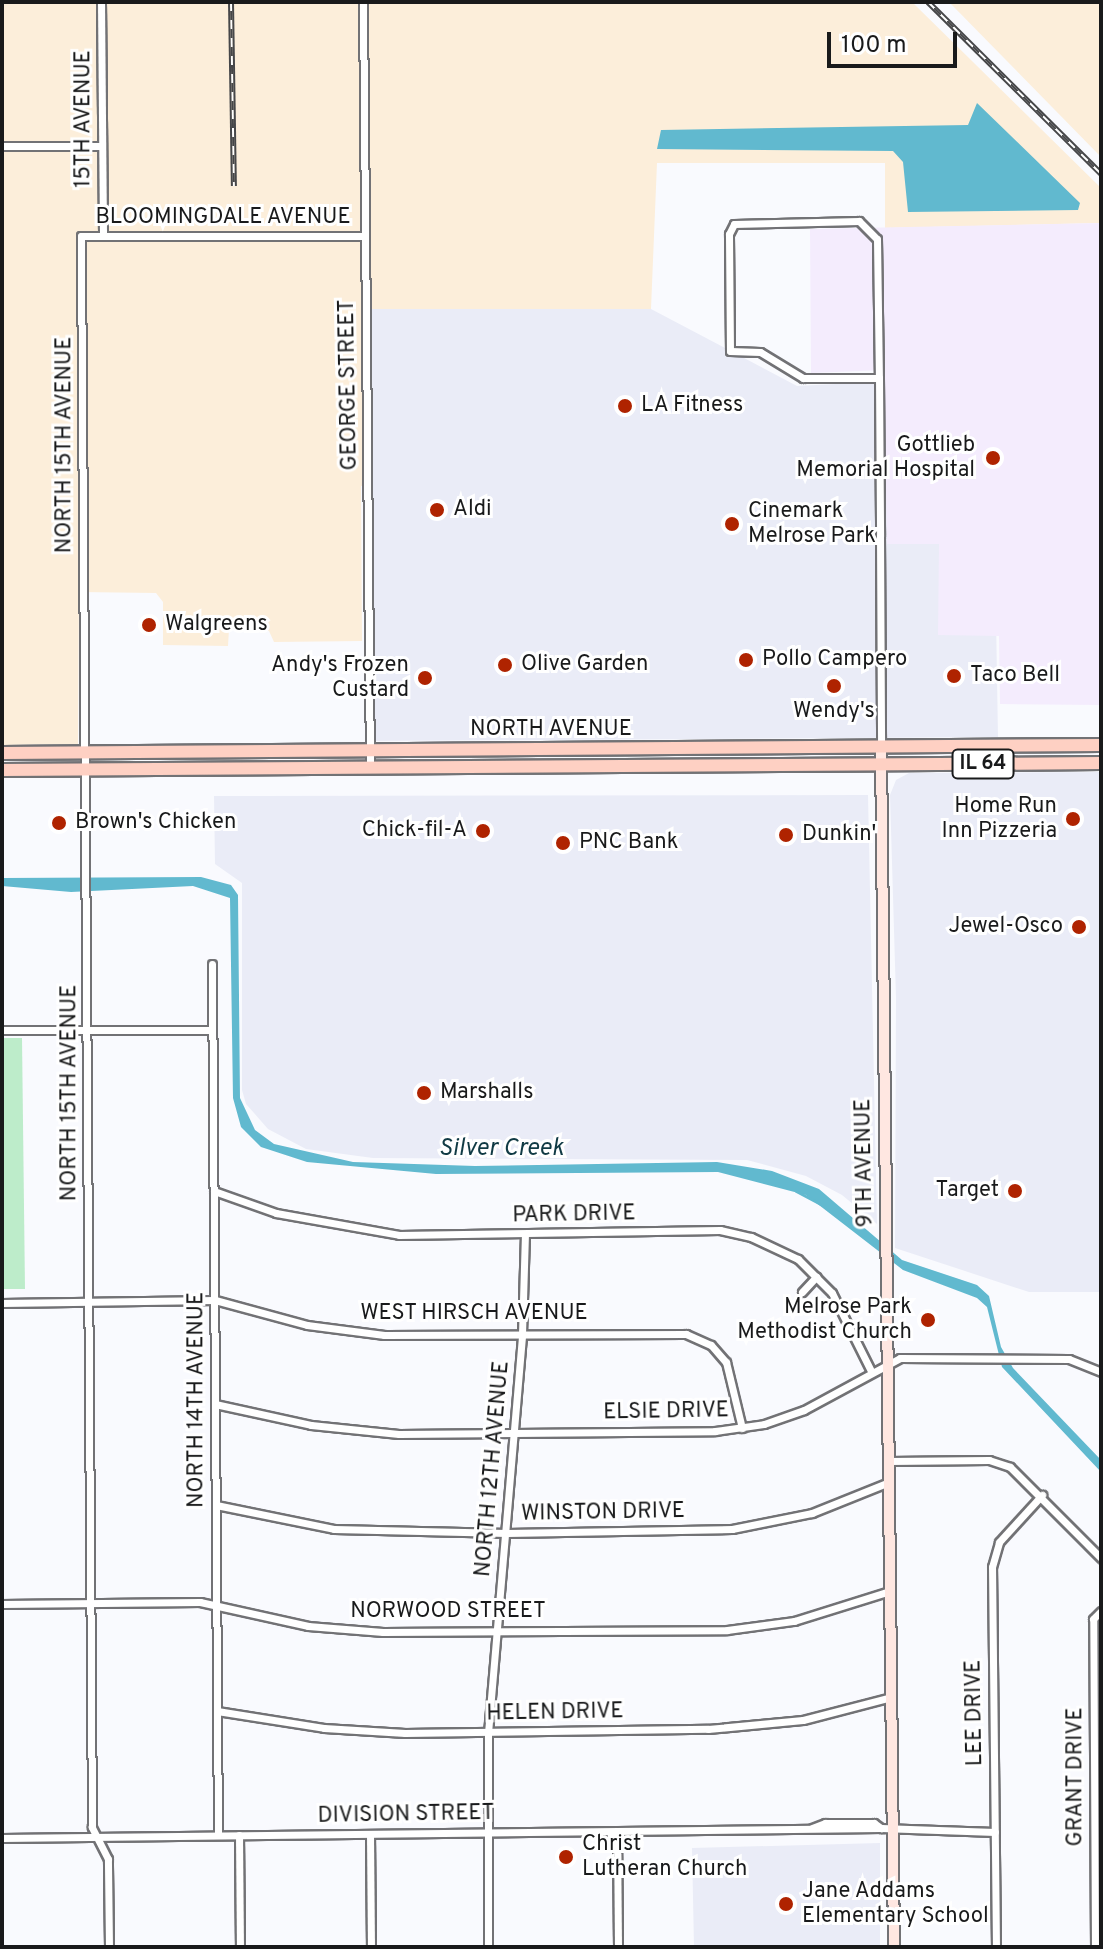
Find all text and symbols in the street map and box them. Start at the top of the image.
scale bar [831,16,961,66]
text: 100 m [841,31,907,61]
street label: 15TH AVENUE [71,50,97,188]
street label: BLOOMINGDALE AVENUE [95,205,351,231]
street label: GEORGE STREET [334,299,364,471]
street label: NORTH 15TH AVENUE [52,336,78,554]
place label: LA Fitness [641,393,744,419]
marker: LA Fitness [616,397,634,415]
place label: Gottlieb Memorial Hospital [796,432,975,484]
marker: Gottlieb Memorial Hospital [982,447,1004,469]
place label: Aldi [453,497,492,523]
place label: Cinemark Melrose Park [748,498,876,550]
marker: Aldi [428,501,446,519]
marker: Cinemark Melrose Park [723,515,741,533]
place label: Walgreens [165,612,268,638]
marker: Walgreens [140,616,158,634]
place label: Pollo Campero [762,647,907,673]
marker: Pollo Campero [737,651,755,669]
place label: Andy's Frozen Custard [271,652,409,704]
place label: Olive Garden [521,652,648,678]
marker: Olive Garden [496,656,514,674]
place label: Taco Bell [970,663,1060,689]
marker: Taco Bell [945,667,963,685]
marker: Andy's Frozen Custard [416,669,434,687]
marker: Wendy's [825,677,843,695]
place label: Wendy's [793,699,875,725]
street label: NORTH AVENUE [470,717,632,743]
road number: IL 64 [951,748,1015,780]
place label: Home Run Inn Pizzeria [941,793,1057,844]
place label: Brown's Chicken [75,810,237,836]
marker: Home Run Inn Pizzeria [1064,810,1082,828]
marker: Brown's Chicken [50,814,68,832]
place label: Chick-fil-A [362,818,467,844]
marker: Chick-fil-A [474,822,492,840]
place label: Dunkin' [802,822,876,848]
marker: Dunkin' [777,826,795,844]
place label: PNC Bank [579,830,678,856]
marker: PNC Bank [554,834,572,852]
place label: Jewel-Osco [948,914,1063,940]
marker: Jewel-Osco [1070,918,1088,936]
street label: NORTH 15TH AVENUE [57,984,83,1202]
place label: Marshalls [440,1080,533,1106]
marker: Marshalls [415,1084,433,1102]
street label: 9TH AVENUE [851,1098,879,1228]
water label: Silver Creek [439,1136,563,1164]
place label: Target [936,1178,999,1204]
marker: Target [1006,1182,1024,1200]
street label: PARK DRIVE [512,1201,636,1229]
street label: NORTH 14TH AVENUE [184,1292,210,1508]
place label: Melrose Park Methodist Church [737,1294,912,1346]
street label: WEST HIRSCH AVENUE [359,1301,589,1327]
marker: Melrose Park Methodist Church [919,1311,937,1329]
street label: NORTH 12TH AVENUE [470,1359,516,1579]
street label: ELSIE DRIVE [603,1398,729,1426]
street label: WINSTON DRIVE [521,1498,685,1528]
street label: NORWOOD STREET [350,1599,546,1625]
street label: LEE DRIVE [961,1660,989,1766]
street label: HELEN DRIVE [486,1699,624,1727]
street label: GRANT DRIVE [1063,1707,1089,1847]
street label: DIVISION STREET [317,1800,495,1830]
place label: Christ Lutheran Church [582,1831,747,1882]
marker: Christ Lutheran Church [557,1848,575,1866]
place label: Jane Addams Elementary School [802,1878,989,1930]
marker: Jane Addams Elementary School [777,1895,795,1913]

